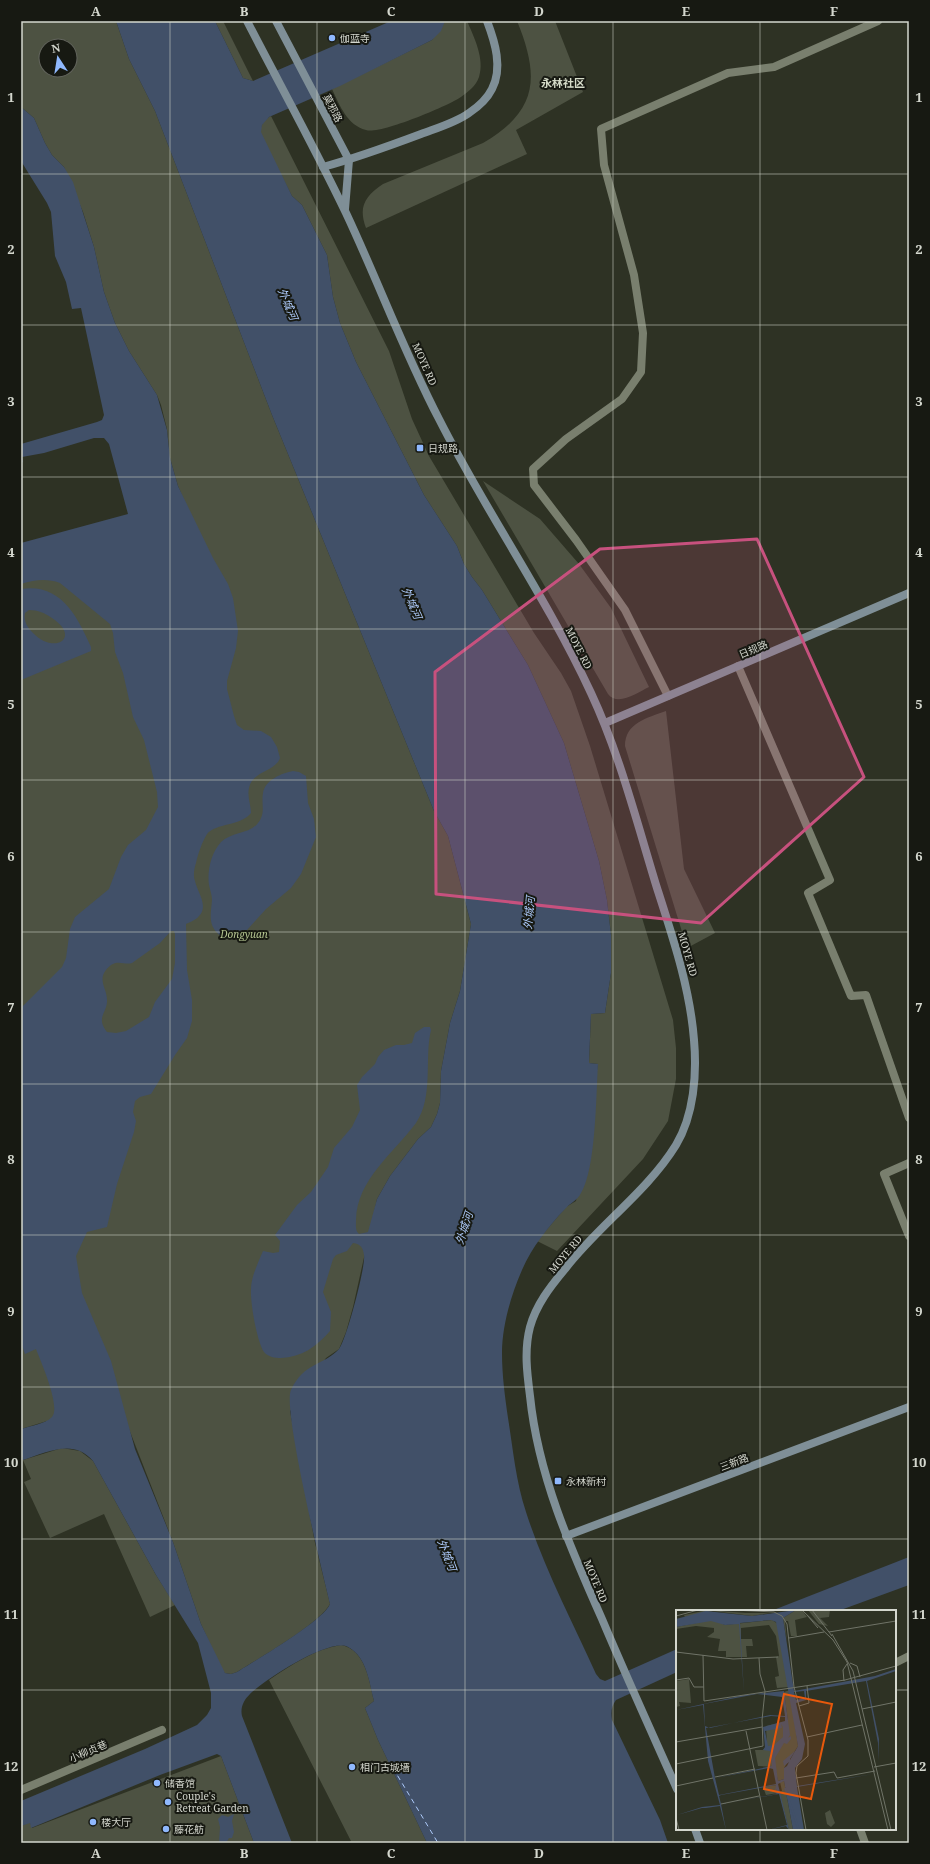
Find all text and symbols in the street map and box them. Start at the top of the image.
text: A [91,2,101,20]
text: B [240,2,249,20]
text: C [387,2,396,20]
text: D [534,2,544,20]
text: E [682,2,691,20]
text: F [830,2,838,20]
place label: 伽蓝寺 [340,31,370,45]
marker: 伽蓝寺 [327,33,337,43]
north arrow [38,38,78,78]
text: N [50,39,62,56]
district label: 永林社区 [541,75,585,90]
text: 1 [7,88,15,106]
text: 1 [915,88,923,106]
street label: 莫邪路 [320,91,346,125]
text: 2 [7,240,15,258]
text: 2 [915,240,923,258]
water label: 外城河 [275,286,303,324]
street label: MOYE RD [409,340,441,388]
text: 3 [7,392,15,410]
text: 3 [915,392,923,410]
place label: 日规路 [428,441,458,455]
marker: 日规路 [415,443,425,453]
text: 4 [7,543,15,561]
text: 4 [915,543,923,561]
water label: 外城河 [399,585,427,623]
street label: MOYE RD [562,625,596,671]
street label: 日规路 [736,637,770,661]
text: 5 [7,695,15,713]
text: 5 [915,695,923,713]
text: 6 [7,847,15,865]
text: 6 [915,847,923,865]
water label: 外城河 [520,894,538,930]
park label: Dongyuan [219,927,268,941]
street label: MOYE RD [675,930,701,978]
text: 7 [7,998,15,1016]
text: 7 [915,998,923,1016]
text: 8 [7,1150,15,1168]
text: 8 [915,1150,923,1168]
water label: 外城河 [451,1208,476,1246]
street label: MOYE RD [545,1232,585,1276]
text: 9 [7,1302,15,1320]
text: 9 [915,1302,923,1320]
street label: 三新路 [717,1450,751,1474]
text: 10 [4,1453,18,1471]
text: 10 [912,1453,926,1471]
place label: 永林新村 [566,1474,606,1488]
marker: 永林新村 [553,1476,563,1486]
water label: 外城河 [435,1537,461,1575]
street label: MOYE RD [581,1557,611,1605]
text: 11 [4,1605,18,1623]
text: 11 [912,1605,926,1623]
inset map [676,1610,896,1830]
street label: 小柳贞巷 [67,1737,109,1765]
text: 12 [4,1757,18,1775]
text: 12 [912,1757,926,1775]
place label: 相门古城墙 [360,1760,410,1774]
marker: 相门古城墙 [347,1762,357,1772]
place label: 储香馆 [165,1776,195,1790]
marker: 储香馆 [152,1778,162,1788]
place label: Couple's Retreat Garden [176,1789,249,1815]
marker: Couple's Retreat Garden [163,1797,173,1807]
place label: 楼大厅 [101,1815,131,1829]
marker: 楼大厅 [88,1817,98,1827]
place label: 藤花舫 [174,1822,204,1836]
marker: 藤花舫 [161,1824,171,1834]
text: A [91,1844,101,1862]
text: B [240,1844,249,1862]
text: C [387,1844,396,1862]
text: D [534,1844,544,1862]
text: E [682,1844,691,1862]
text: F [830,1844,838,1862]

